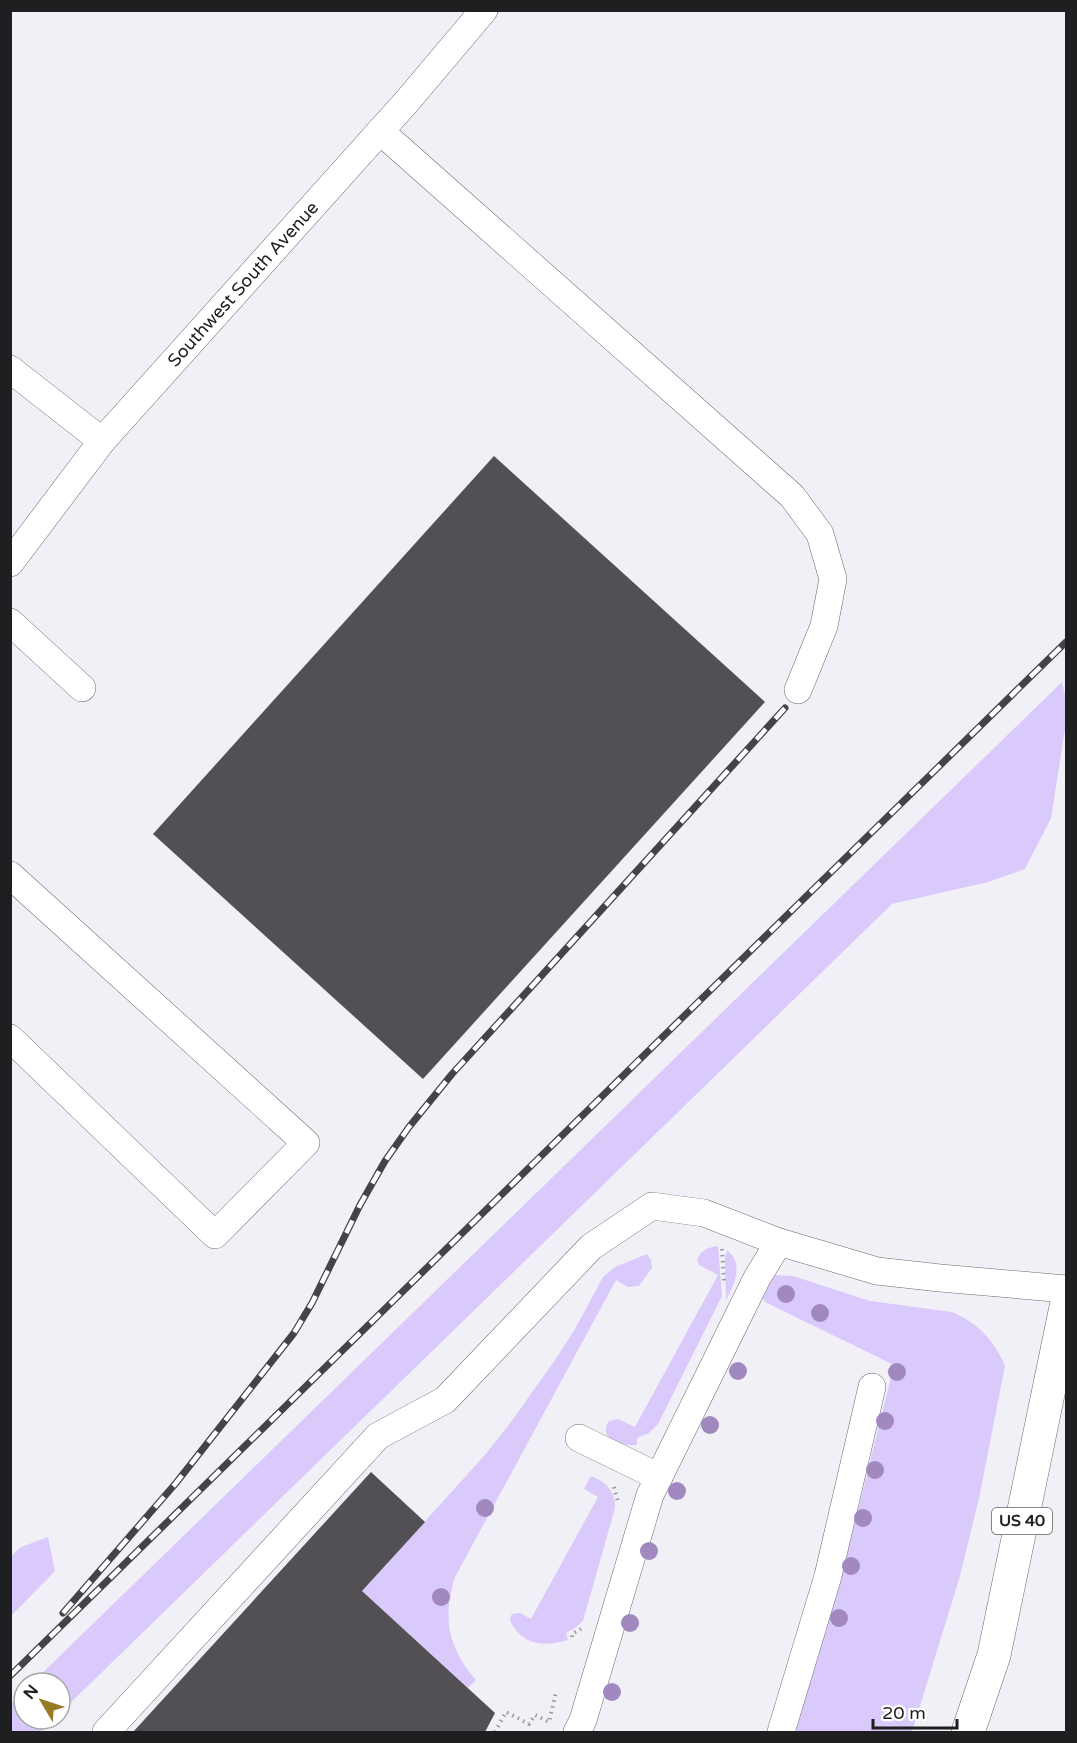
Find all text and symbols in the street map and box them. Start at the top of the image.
street label: Southwest South Avenue [163,197,323,371]
road number: US 40 [992,1508,1052,1534]
north arrow [12,1671,72,1731]
text: N [19,1681,43,1703]
scale bar [873,1692,957,1730]
text: 20 m [882,1702,926,1724]

